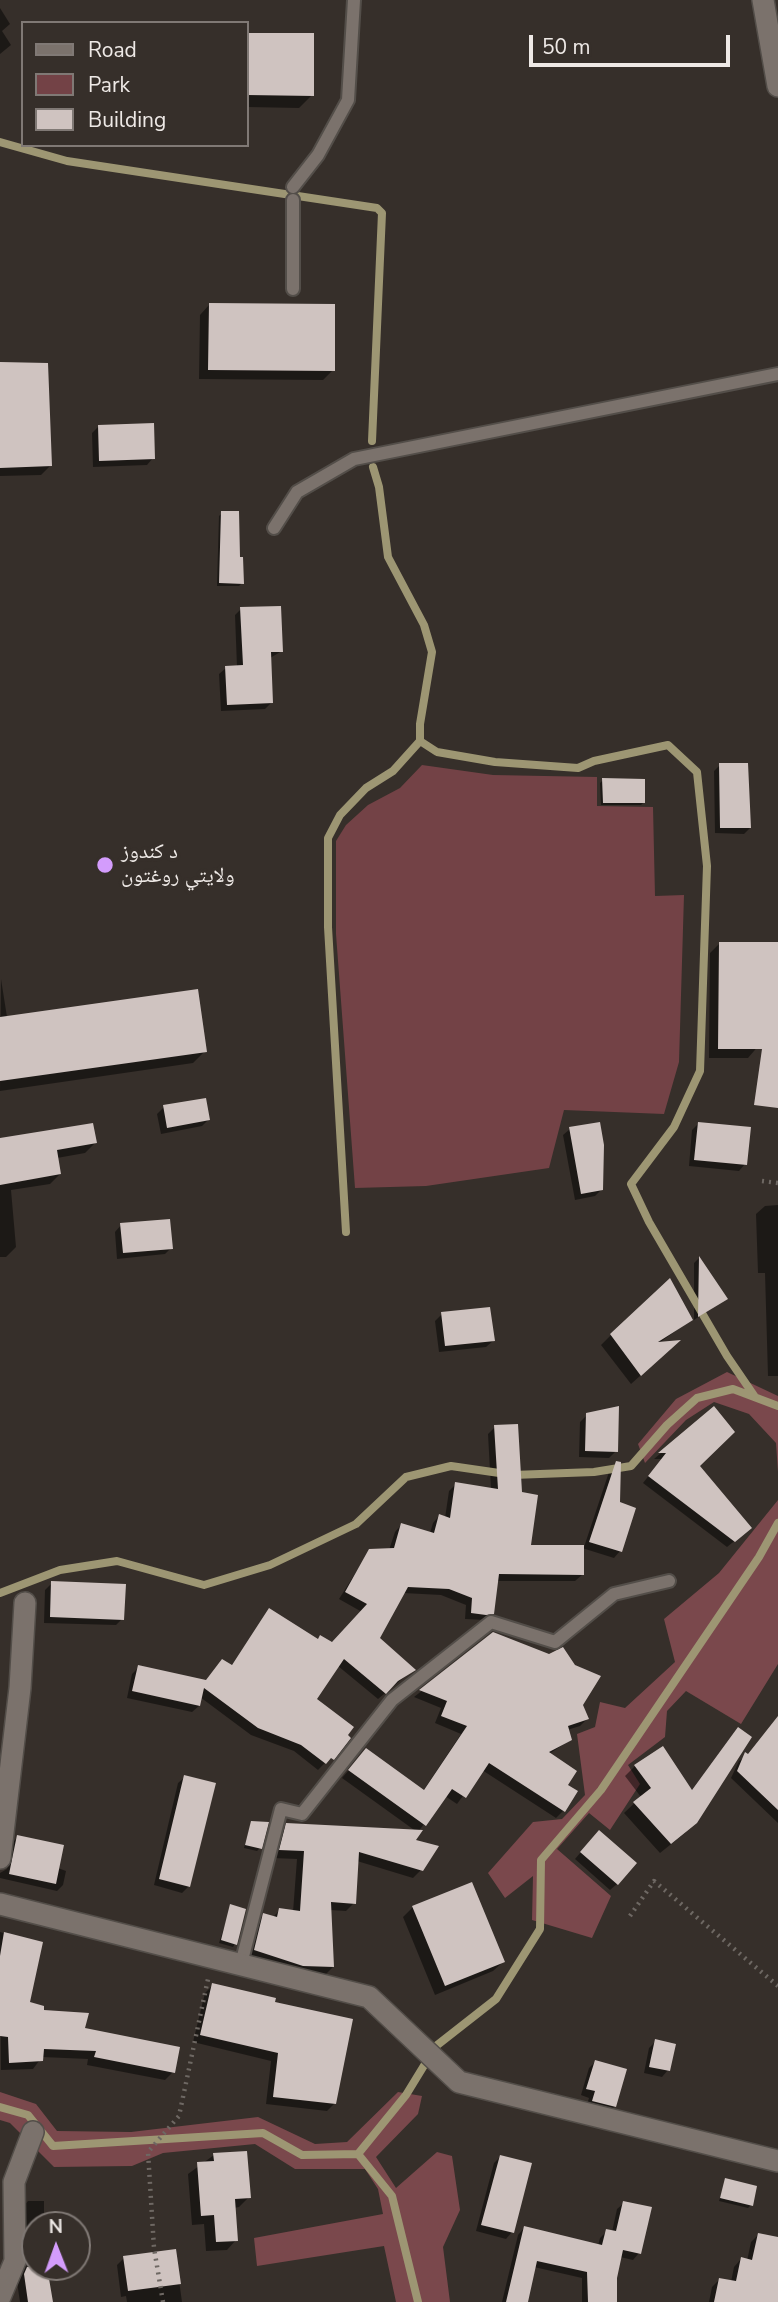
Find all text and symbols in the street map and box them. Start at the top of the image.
legend [21,21,248,147]
scale bar [533,21,734,65]
text: 50 m [542,33,591,61]
text: Road [88,36,137,64]
text: Park [88,71,130,99]
text: Building [88,106,166,134]
place label: د کندوز ولایتي روغتون [121,840,235,890]
marker: د کندوز ولایتي روغتون [95,855,115,875]
north arrow [21,2211,91,2281]
text: N [48,2214,63,2240]

